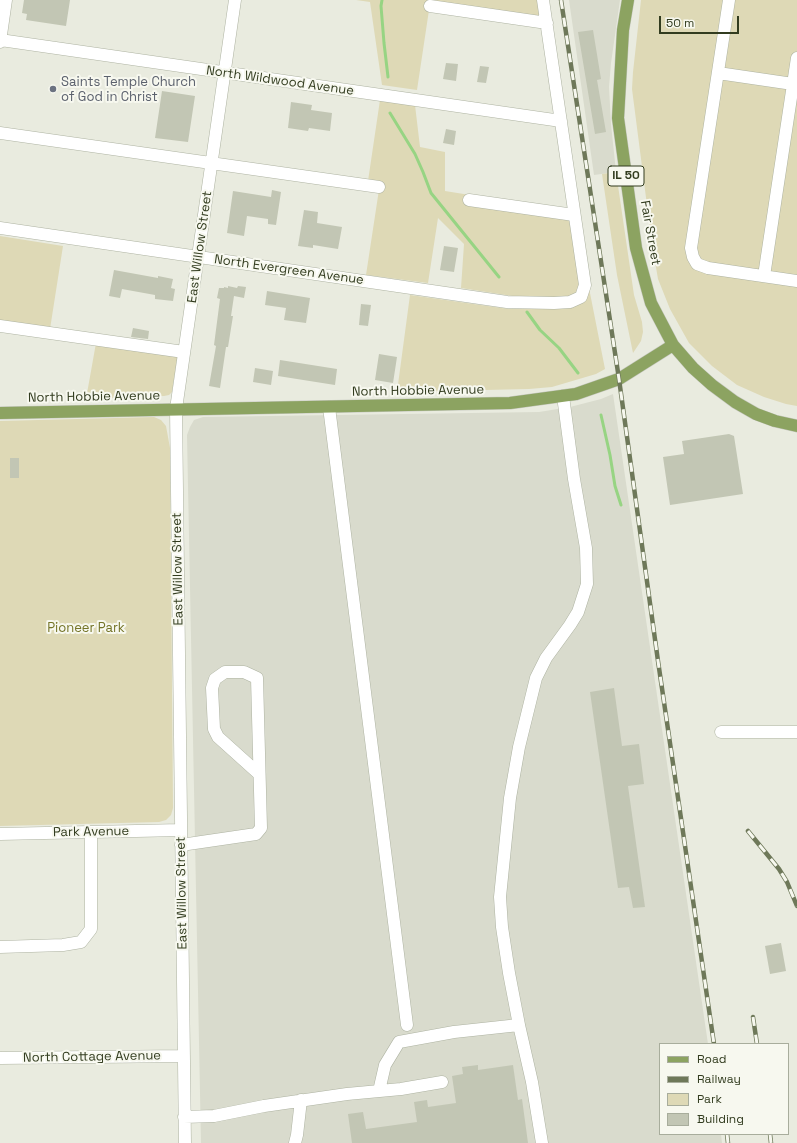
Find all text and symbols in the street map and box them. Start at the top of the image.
scale bar [661,8,741,34]
text: 50 m [666,15,694,31]
street label: North Wildwood Avenue [205,63,355,99]
place label: Saints Temple Church of God in Christ [61,74,196,105]
marker: Saints Temple Church of God in Christ [48,84,58,94]
road number: IL 50 [608,166,644,186]
street label: East Willow Street [184,190,216,304]
street label: Fair Street [637,199,663,267]
street label: North Evergreen Avenue [213,252,365,288]
street label: North Hobbie Avenue [352,382,484,400]
street label: North Hobbie Avenue [28,388,160,406]
street label: East Willow Street [169,512,187,626]
park label: Pioneer Park [47,620,125,636]
street label: Park Avenue [53,824,129,840]
street label: East Willow Street [173,836,191,950]
legend [659,1043,789,1135]
street label: North Cottage Avenue [23,1048,161,1066]
text: Road [697,1051,726,1067]
text: Railway [697,1071,741,1087]
text: Park [697,1091,722,1107]
text: Building [697,1111,744,1127]

